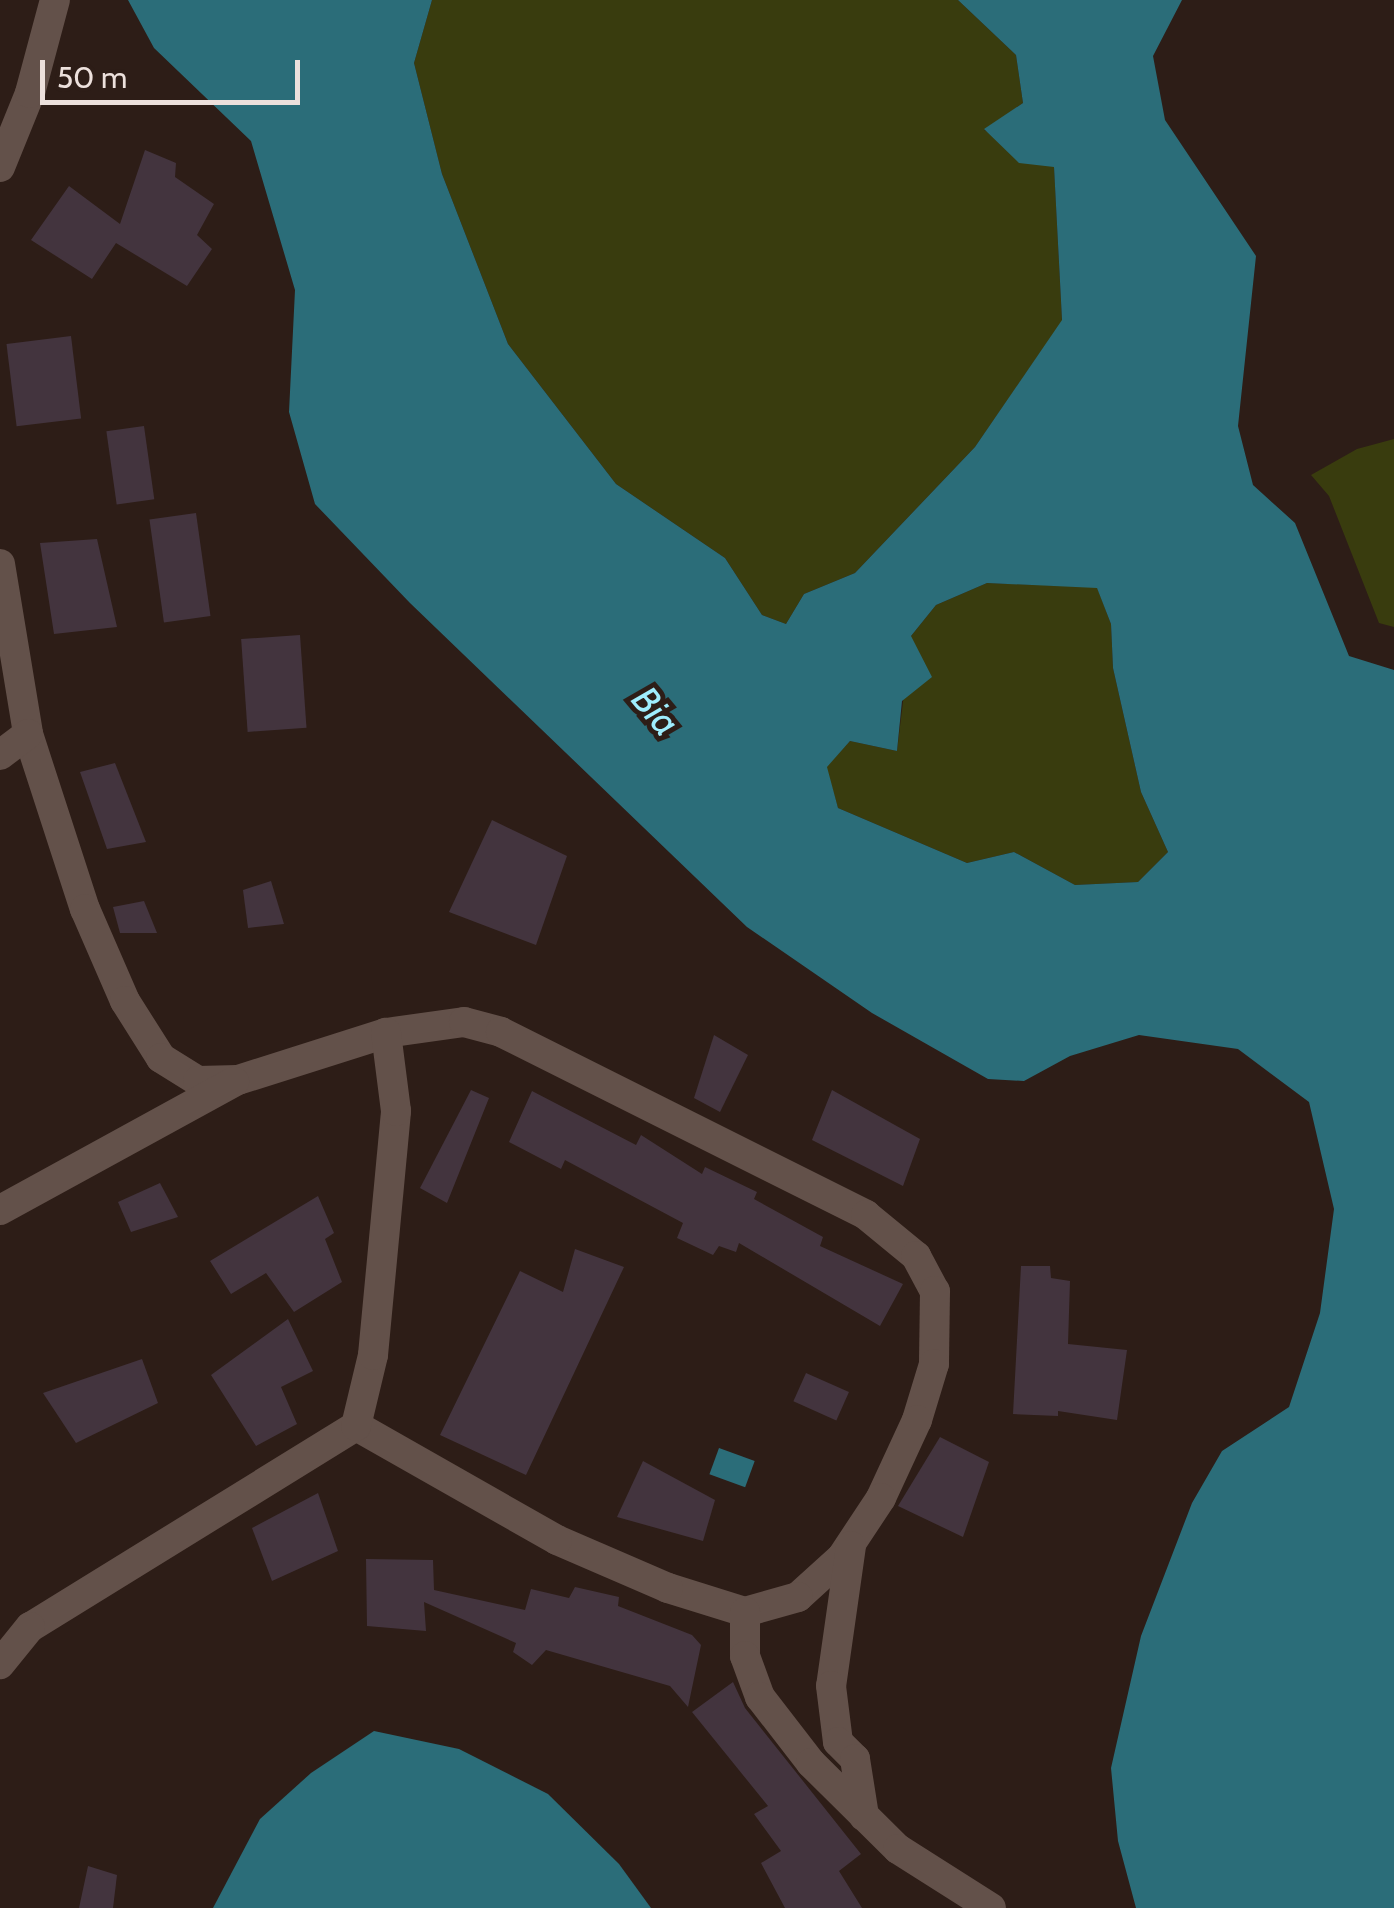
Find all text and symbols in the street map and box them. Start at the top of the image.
scale bar [45,40,305,102]
text: 50 m [57,59,127,96]
water label: Bia [622,677,690,745]

